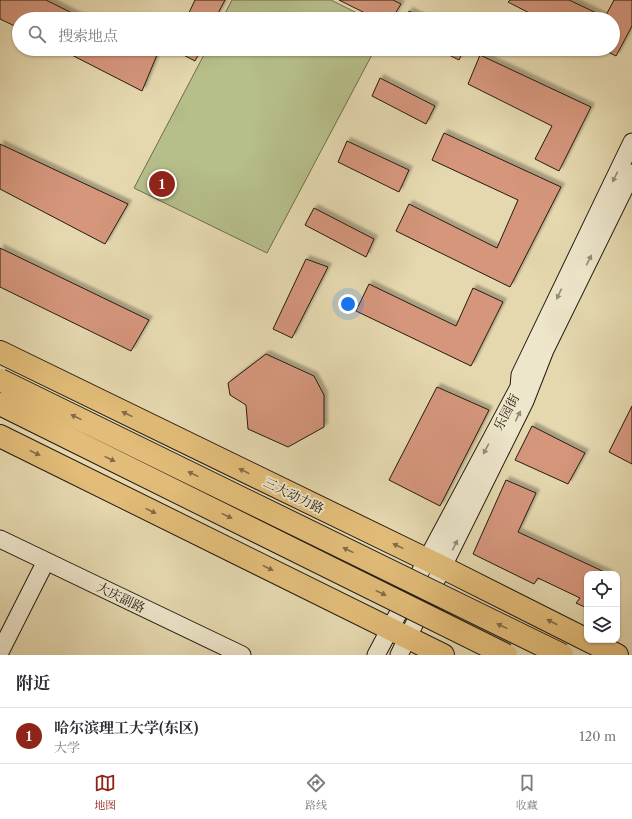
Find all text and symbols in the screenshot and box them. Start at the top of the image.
search box [12,12,620,56]
icon: search [26,23,48,45]
text: 搜索地点 [58,26,118,45]
pin: 1 [149,169,175,199]
one-way arrow [612,172,618,183]
one-way arrow [586,254,593,265]
one-way arrow [556,289,562,300]
your location [338,294,358,314]
street label: 乐园街 [490,391,522,433]
one-way arrow [121,410,132,417]
one-way arrow [515,410,521,422]
one-way arrow [71,414,82,420]
one-way arrow [483,444,489,455]
one-way arrow [29,450,41,456]
one-way arrow [104,456,116,462]
one-way arrow [238,467,249,474]
one-way arrow [187,471,199,477]
street label: 三大动力路 [261,474,327,516]
one-way arrow [146,508,157,514]
one-way arrow [221,513,232,520]
one-way arrow [452,540,458,551]
one-way arrow [392,543,404,549]
one-way arrow [342,547,353,553]
one-way arrow [262,565,274,572]
map controls [584,571,620,643]
button: locate [584,571,620,607]
street label: 大庆副路 [94,578,148,616]
one-way arrow [375,590,387,596]
button: layers [584,607,620,643]
one-way arrow [546,619,558,626]
one-way arrow [496,622,508,629]
text: 附近 [16,673,50,693]
text: 哈尔滨理工大学(东区) [54,718,198,737]
text: 1 [26,728,32,744]
text: 120 m [579,728,616,744]
text: 大学 [54,739,80,755]
tab: 地图 [94,772,116,812]
tab: 路线 [305,772,327,812]
tab: 收藏 [516,772,538,812]

